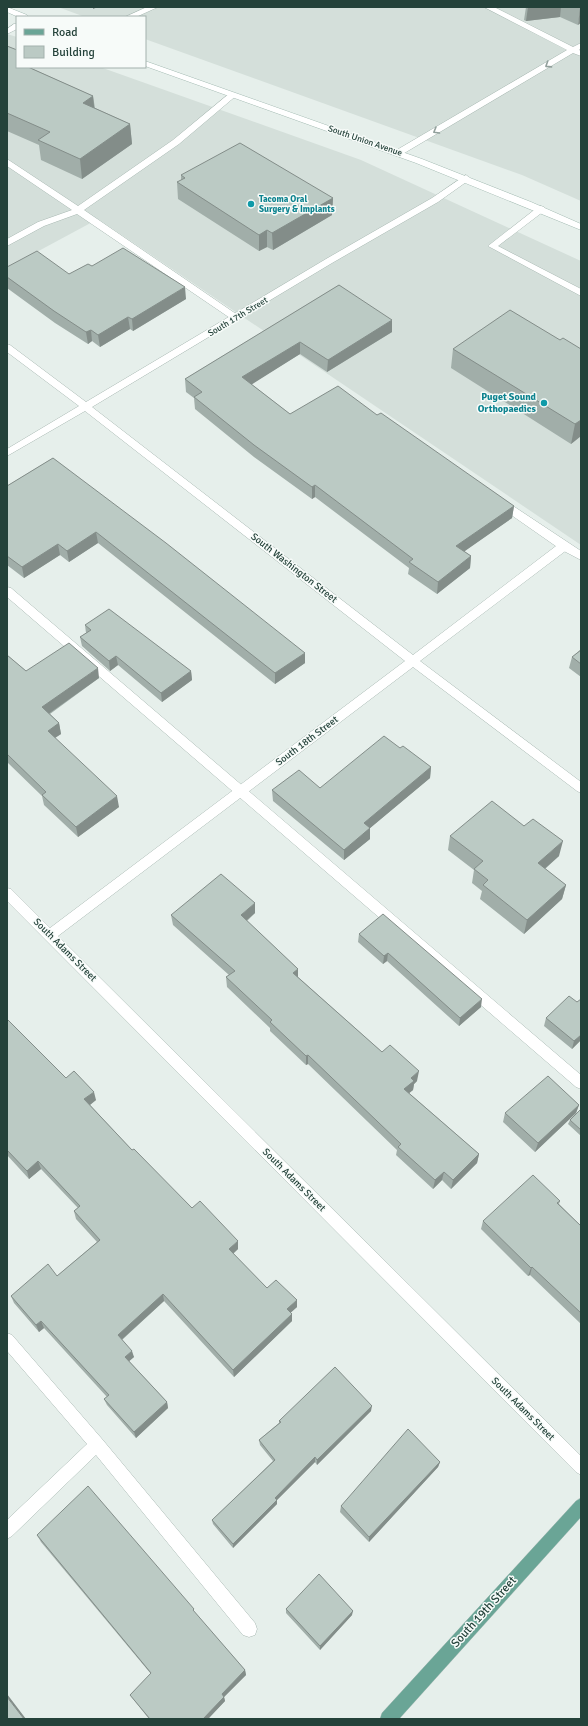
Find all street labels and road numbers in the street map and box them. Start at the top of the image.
street label: South Union Avenue [326,123,404,159]
street label: South 17th Street [206,295,270,339]
street label: South Washington Street [248,531,340,606]
street label: South 18th Street [273,713,341,768]
street label: South Adams Street [31,916,99,984]
street label: South Adams Street [260,1146,328,1214]
street label: South Adams Street [489,1375,557,1443]
street label: South 19th Street [448,1573,520,1651]

